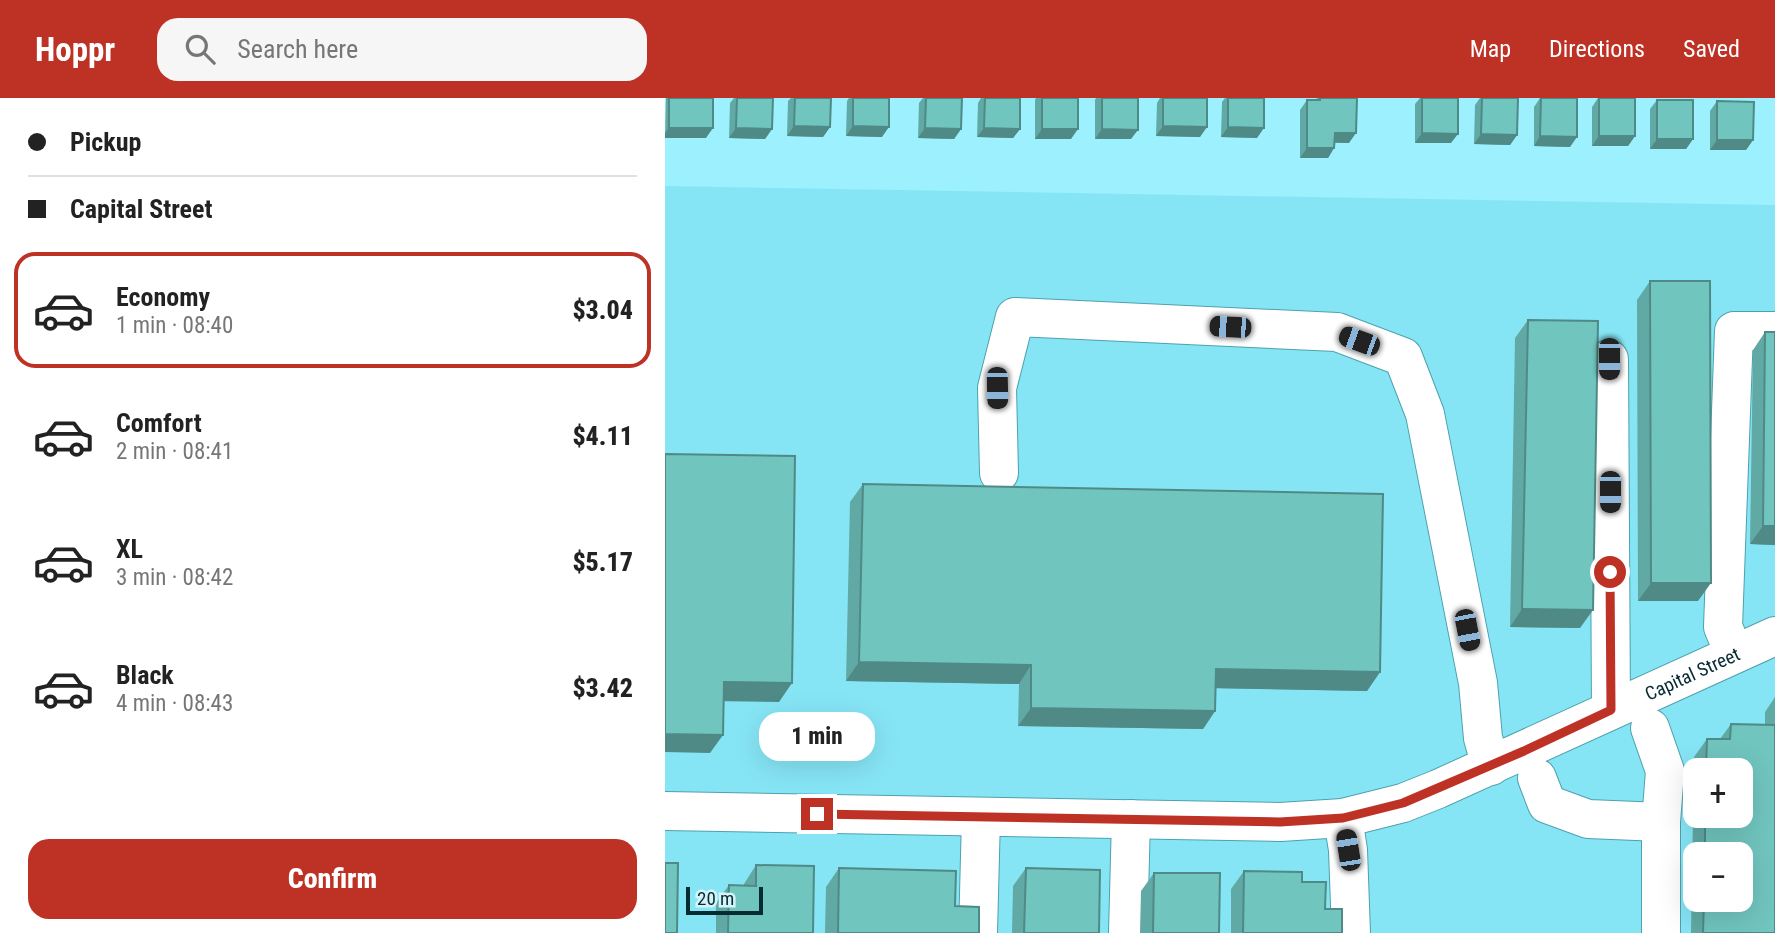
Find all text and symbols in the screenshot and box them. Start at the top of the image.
search box [157,18,647,81]
text: Hoppr [35,30,115,69]
icon: search [181,30,219,68]
text: Search here [237,34,358,64]
text: Map [1470,35,1511,63]
text: Directions [1549,35,1645,63]
text: Saved [1683,35,1740,63]
text: Pickup [70,127,141,157]
text: Capital Street [70,194,212,224]
icon: car [32,279,95,342]
text: Economy [116,282,210,312]
text: $3.04 [572,295,633,325]
text: 1 min · 08:40 [116,312,233,339]
car [1209,315,1252,339]
car [1336,324,1383,358]
car [1599,338,1620,380]
car [987,367,1008,409]
icon: car [32,405,95,468]
text: Comfort [116,408,202,438]
text: $4.11 [572,421,633,451]
text: 2 min · 08:41 [116,438,233,465]
car [1600,471,1621,513]
icon: car [32,531,95,594]
text: XL [116,534,143,564]
text: $5.17 [572,547,633,577]
route start [1594,556,1626,588]
text: 3 min · 08:42 [116,564,233,591]
car [1453,607,1482,653]
street label: Capital Street [1641,642,1743,705]
icon: car [32,657,95,720]
text: Black [116,660,174,690]
text: $3.42 [572,673,633,703]
text: 4 min · 08:43 [116,690,233,717]
callout: 1 min [759,712,875,762]
text: 1 min [791,723,843,750]
map controls [1683,758,1753,912]
button: + [1683,758,1753,828]
route end [801,798,833,830]
car [1335,828,1362,872]
button: Confirm [28,839,637,919]
button: − [1683,842,1753,912]
scale bar [686,884,763,916]
text: 20 m [697,887,734,910]

